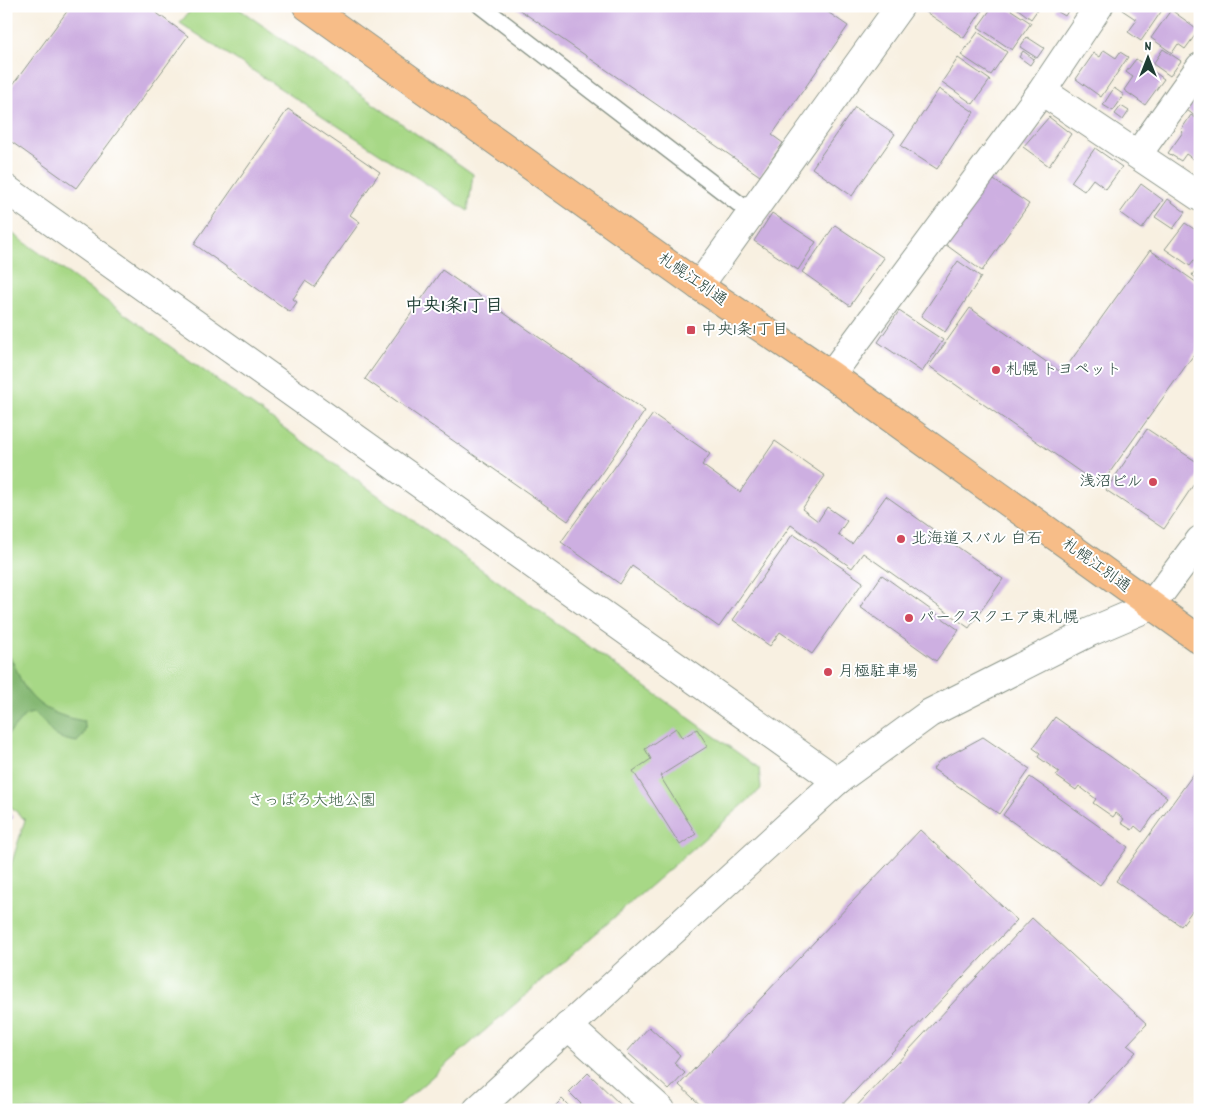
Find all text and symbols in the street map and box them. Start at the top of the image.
north arrow [1124,32,1174,82]
text: N [1145,37,1152,57]
street label: 札幌江別通 [653,248,731,312]
district label: 中央1条1丁目 [405,295,503,320]
place label: 中央1条1丁目 [701,319,788,342]
marker: 中央1条1丁目 [685,324,697,336]
place label: 札幌 トヨペット [1006,359,1122,382]
marker: 札幌 トヨペット [990,364,1002,376]
place label: 浅沼ビル [1079,471,1143,494]
marker: 浅沼ビル [1147,476,1159,488]
place label: 北海道スバル 白石 [911,528,1043,551]
marker: 北海道スバル 白石 [895,533,907,545]
street label: 札幌江別通 [1057,533,1135,599]
place label: パークスクエア東札幌 [919,607,1079,630]
marker: パークスクエア東札幌 [903,612,915,624]
place label: 月極駐車場 [838,661,918,684]
marker: 月極駐車場 [822,666,834,678]
park label: さっぽろ大地公園 [248,790,376,813]

